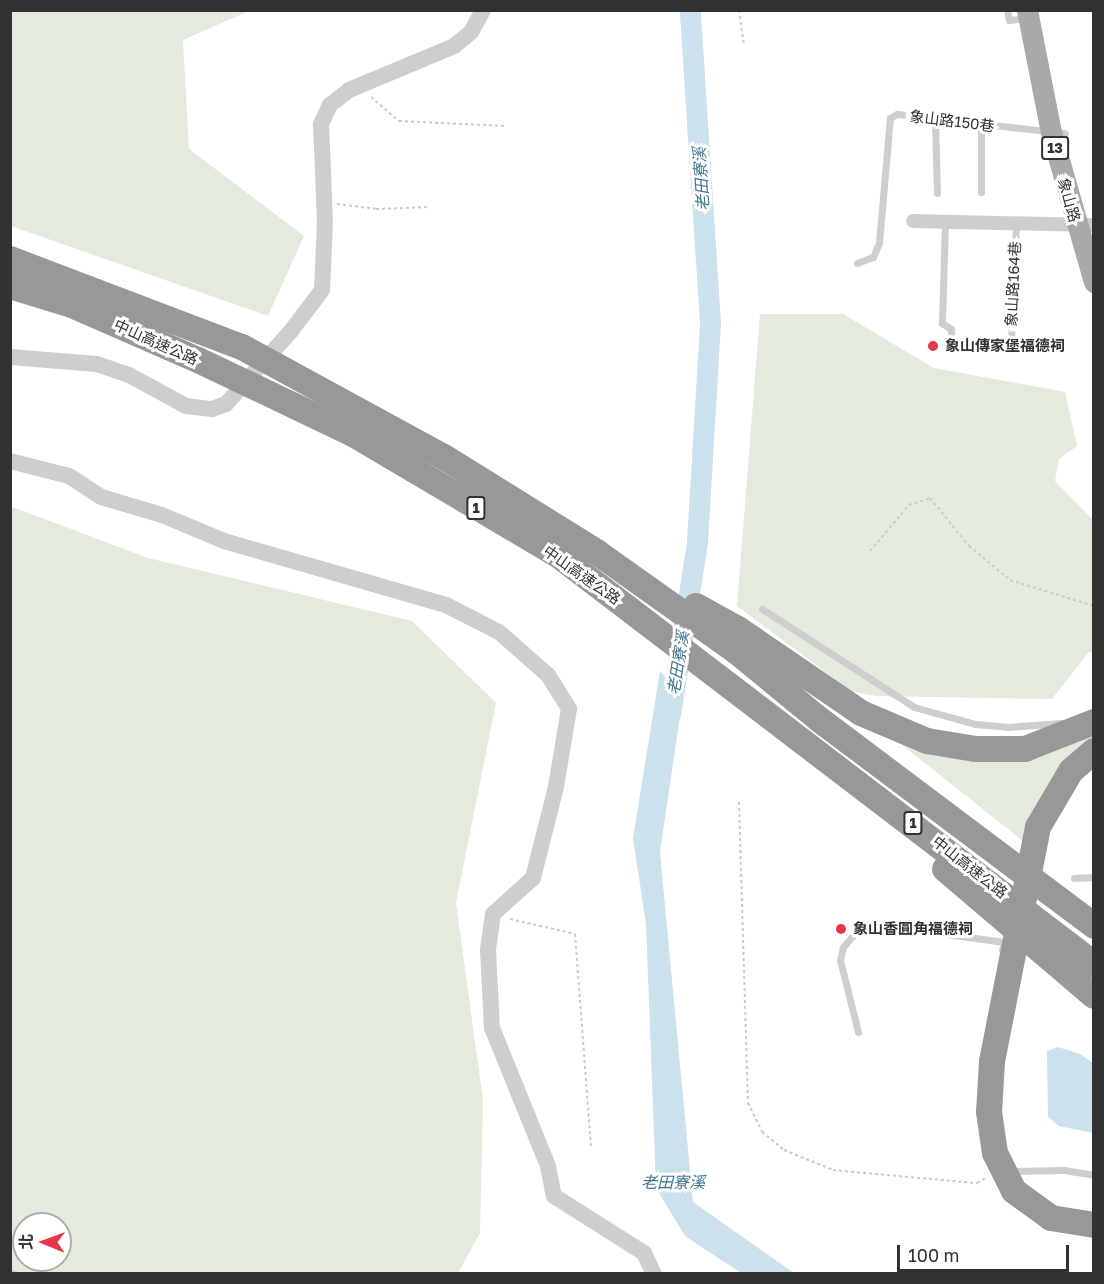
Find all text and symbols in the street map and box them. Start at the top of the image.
street label: 象山路150巷 [909,107,995,135]
road number: 13 [1040,137,1070,159]
water label: 老田寮溪 [689,146,713,212]
street label: 象山路 [1054,176,1084,224]
street label: 象山路164巷 [1002,241,1024,327]
street label: 中山高速公路 [111,315,201,369]
place label: 象山傳家堡福德祠 [945,337,1065,355]
marker: 象山傳家堡福德祠 [926,339,940,353]
road number: 1 [466,497,486,519]
street label: 中山高速公路 [540,542,624,608]
water label: 老田寮溪 [664,630,692,696]
road number: 1 [902,812,924,834]
street label: 中山高速公路 [929,832,1011,902]
place label: 象山香圓角福德祠 [853,920,973,938]
marker: 象山香圓角福德祠 [834,922,848,936]
water label: 老田寮溪 [641,1172,705,1192]
north arrow [12,1212,72,1272]
scale bar [900,1233,1072,1271]
text: 北 [16,1234,36,1250]
text: 100 m [908,1244,959,1266]

